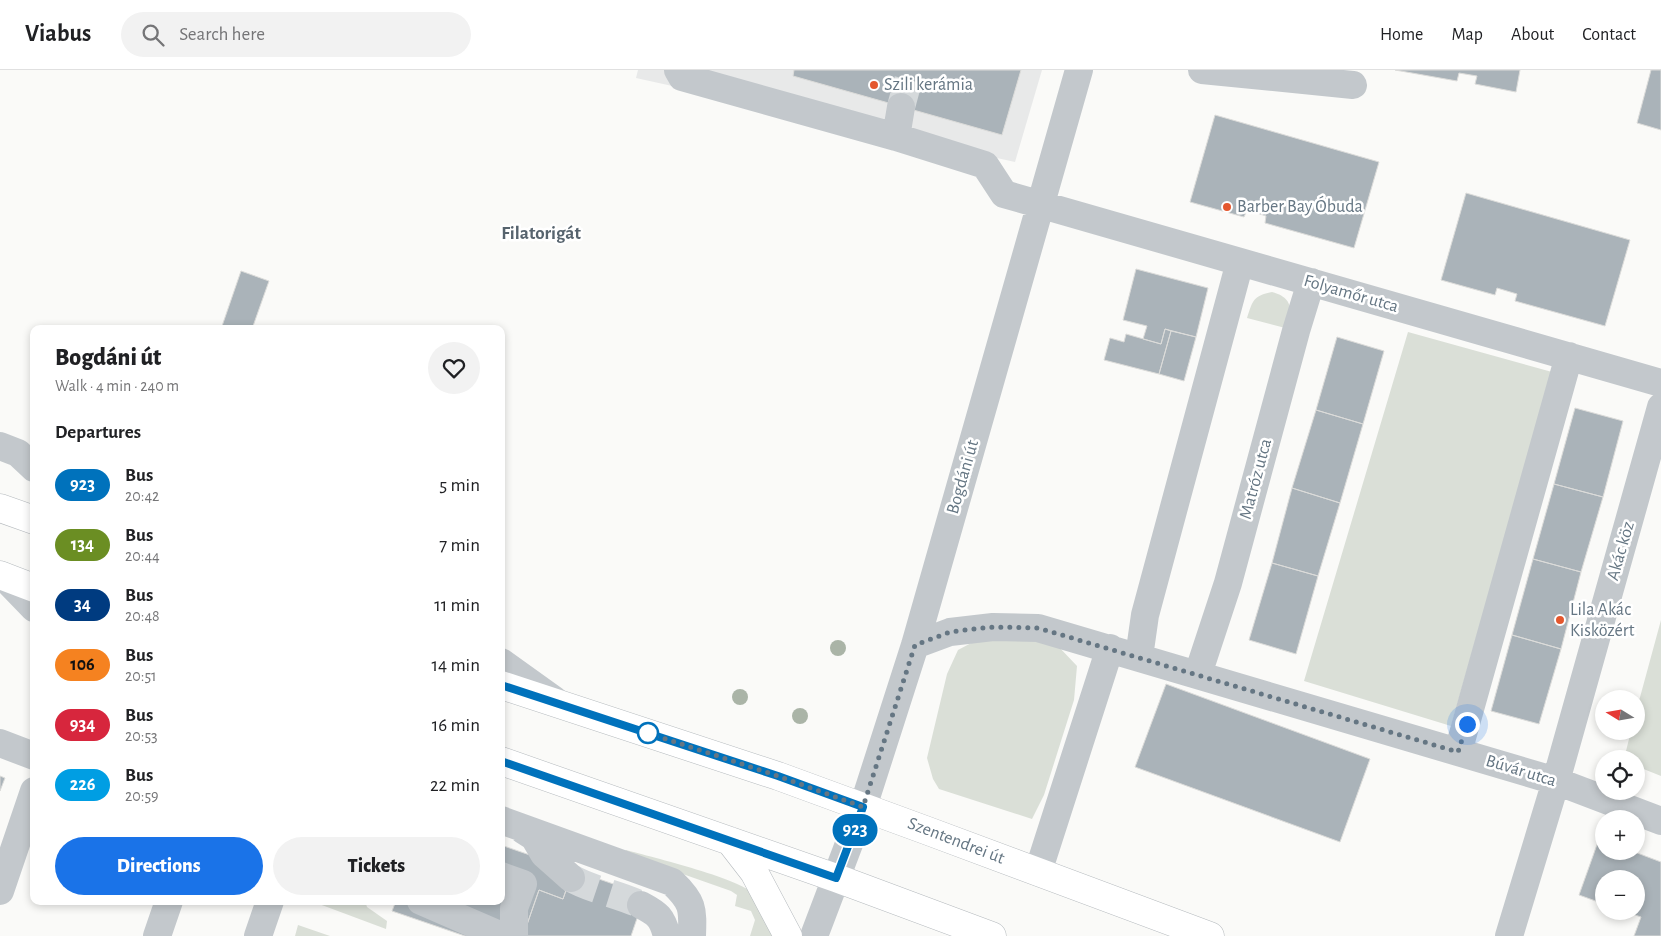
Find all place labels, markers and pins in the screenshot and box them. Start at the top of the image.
place label: Szili kerámia [884,76,973,94]
marker: Szili kerámia [868,79,880,91]
place label: Barber Bay Óbuda [1237,195,1363,216]
marker: Barber Bay Óbuda [1221,201,1233,213]
place label: Lila Akác Kisközért [1570,601,1635,640]
marker: Lila Akác Kisközért [1554,614,1566,626]
unlabelled marker [637,722,659,744]

